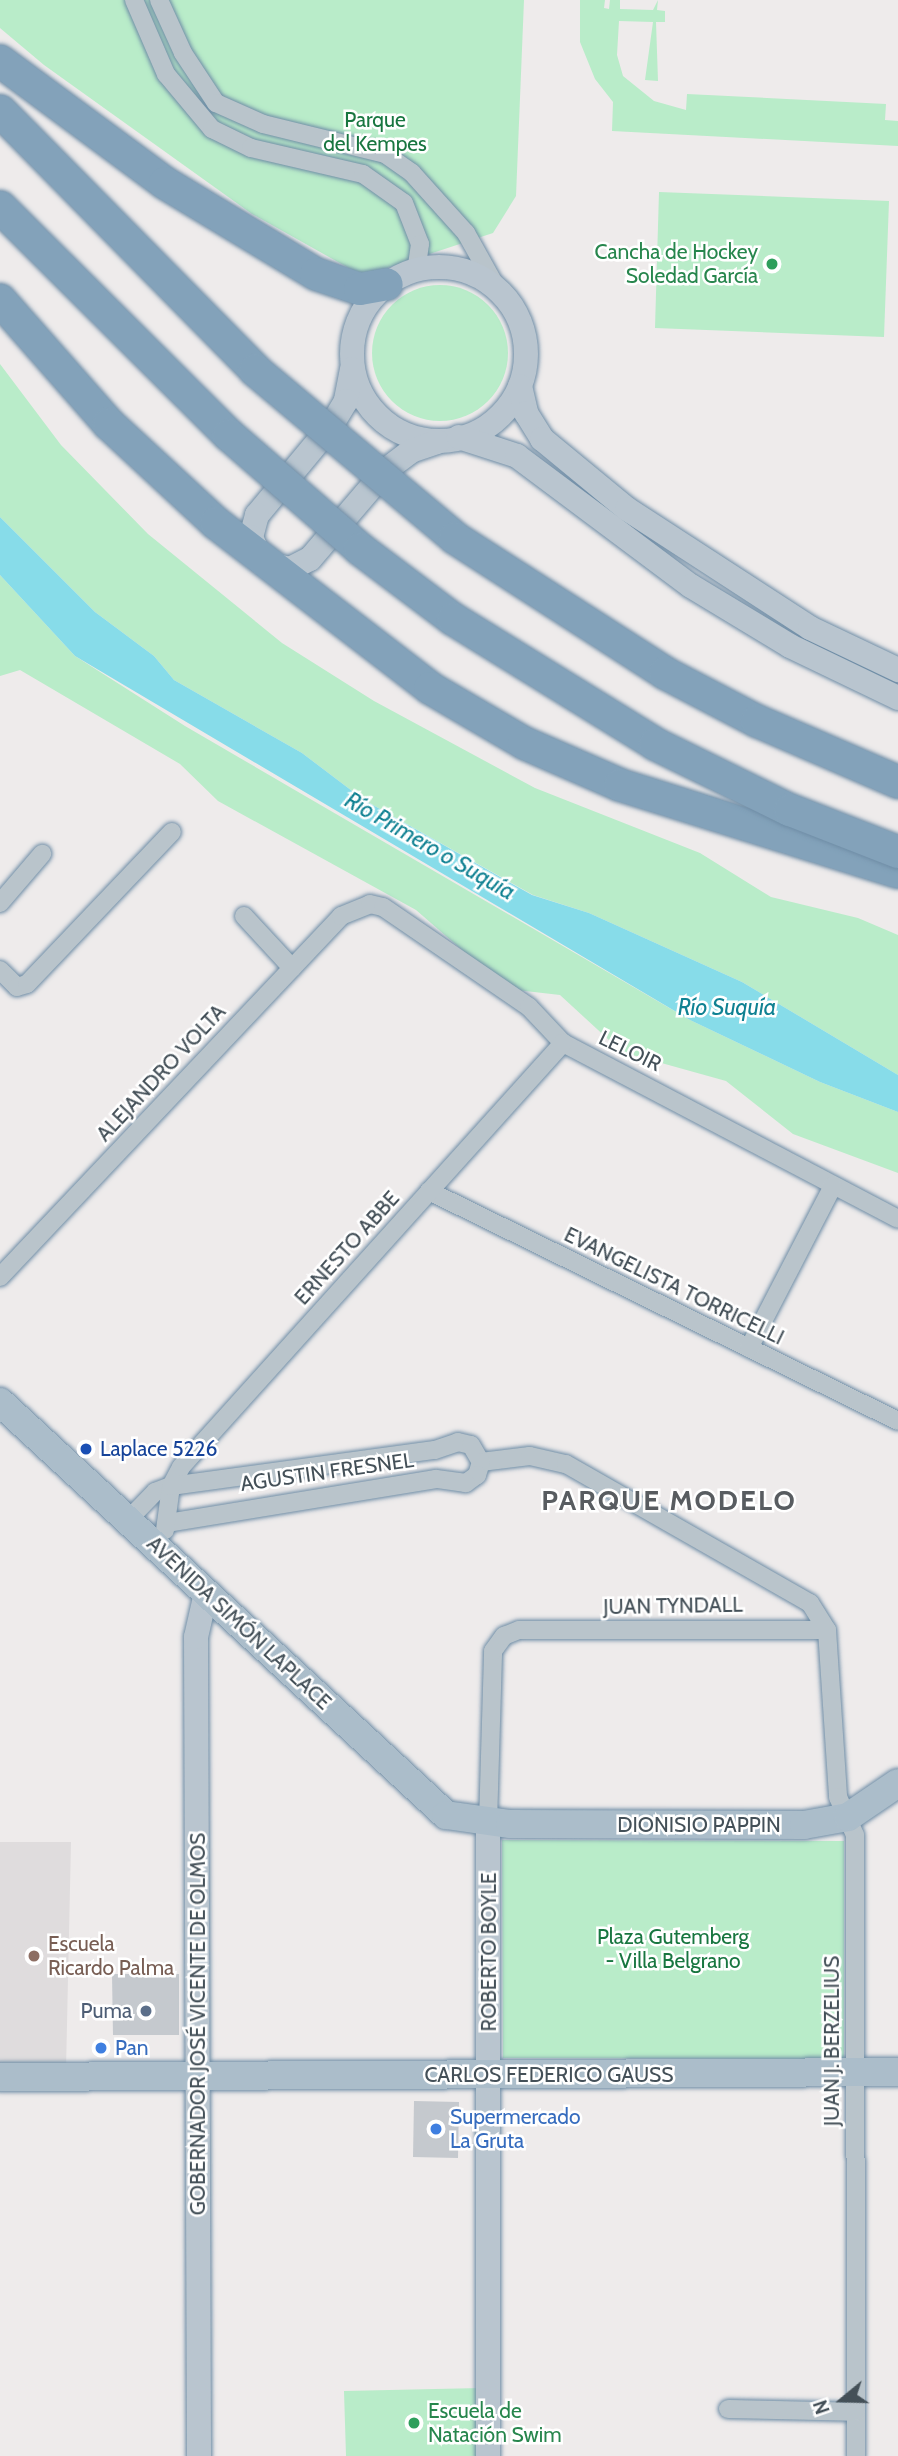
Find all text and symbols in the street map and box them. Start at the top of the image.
park label: Parque del Kempes [323,107,427,157]
place label: Cancha de Hockey Soledad García [595,239,758,289]
marker: Cancha de Hockey Soledad García [764,256,780,272]
water label: Río Primero o Suquía [340,786,520,906]
water label: Río Suquía [678,993,776,1021]
street label: ALEJANDRO VOLTA [91,999,231,1147]
street label: LELOIR [595,1025,665,1077]
street label: ERNESTO ABBE [289,1186,405,1310]
street label: EVANGELISTA TORRICELLI [560,1222,788,1350]
place label: Laplace 5226 [100,1436,217,1462]
marker: Laplace 5226 [78,1441,94,1457]
street label: AGUSTIN FRESNEL [239,1447,415,1497]
district label: PARQUE MODELO [543,1483,795,1517]
street label: AVENIDA SIMÓN LAPLACE [142,1531,336,1715]
street label: JUAN TYNDALL [603,1592,743,1620]
street label: DIONISIO PAPPIN [617,1812,781,1838]
street label: GOBERNADOR JOSÉ VICENTE DE OLMOS [185,1833,211,2215]
street label: ROBERTO BOYLE [476,1872,502,2032]
park label: Plaza Gutemberg - Villa Belgrano [597,1924,749,1974]
place label: Escuela Ricardo Palma [48,1931,174,1981]
marker: Escuela Ricardo Palma [26,1948,42,1964]
street label: JUAN J. BERZELIUS [819,1956,845,2126]
place label: Puma [81,1998,132,2024]
marker: Puma [138,2003,154,2019]
place label: Pan [115,2035,149,2061]
marker: Pan [93,2040,109,2056]
street label: CARLOS FEDERICO GAUSS [424,2062,674,2088]
place label: Supermercado La Gruta [450,2104,581,2154]
marker: Supermercado La Gruta [428,2121,444,2137]
north arrow [807,2365,877,2435]
text: N [809,2397,835,2417]
place label: Escuela de Natación Swim [428,2398,562,2448]
marker: Escuela de Natación Swim [406,2415,422,2431]

